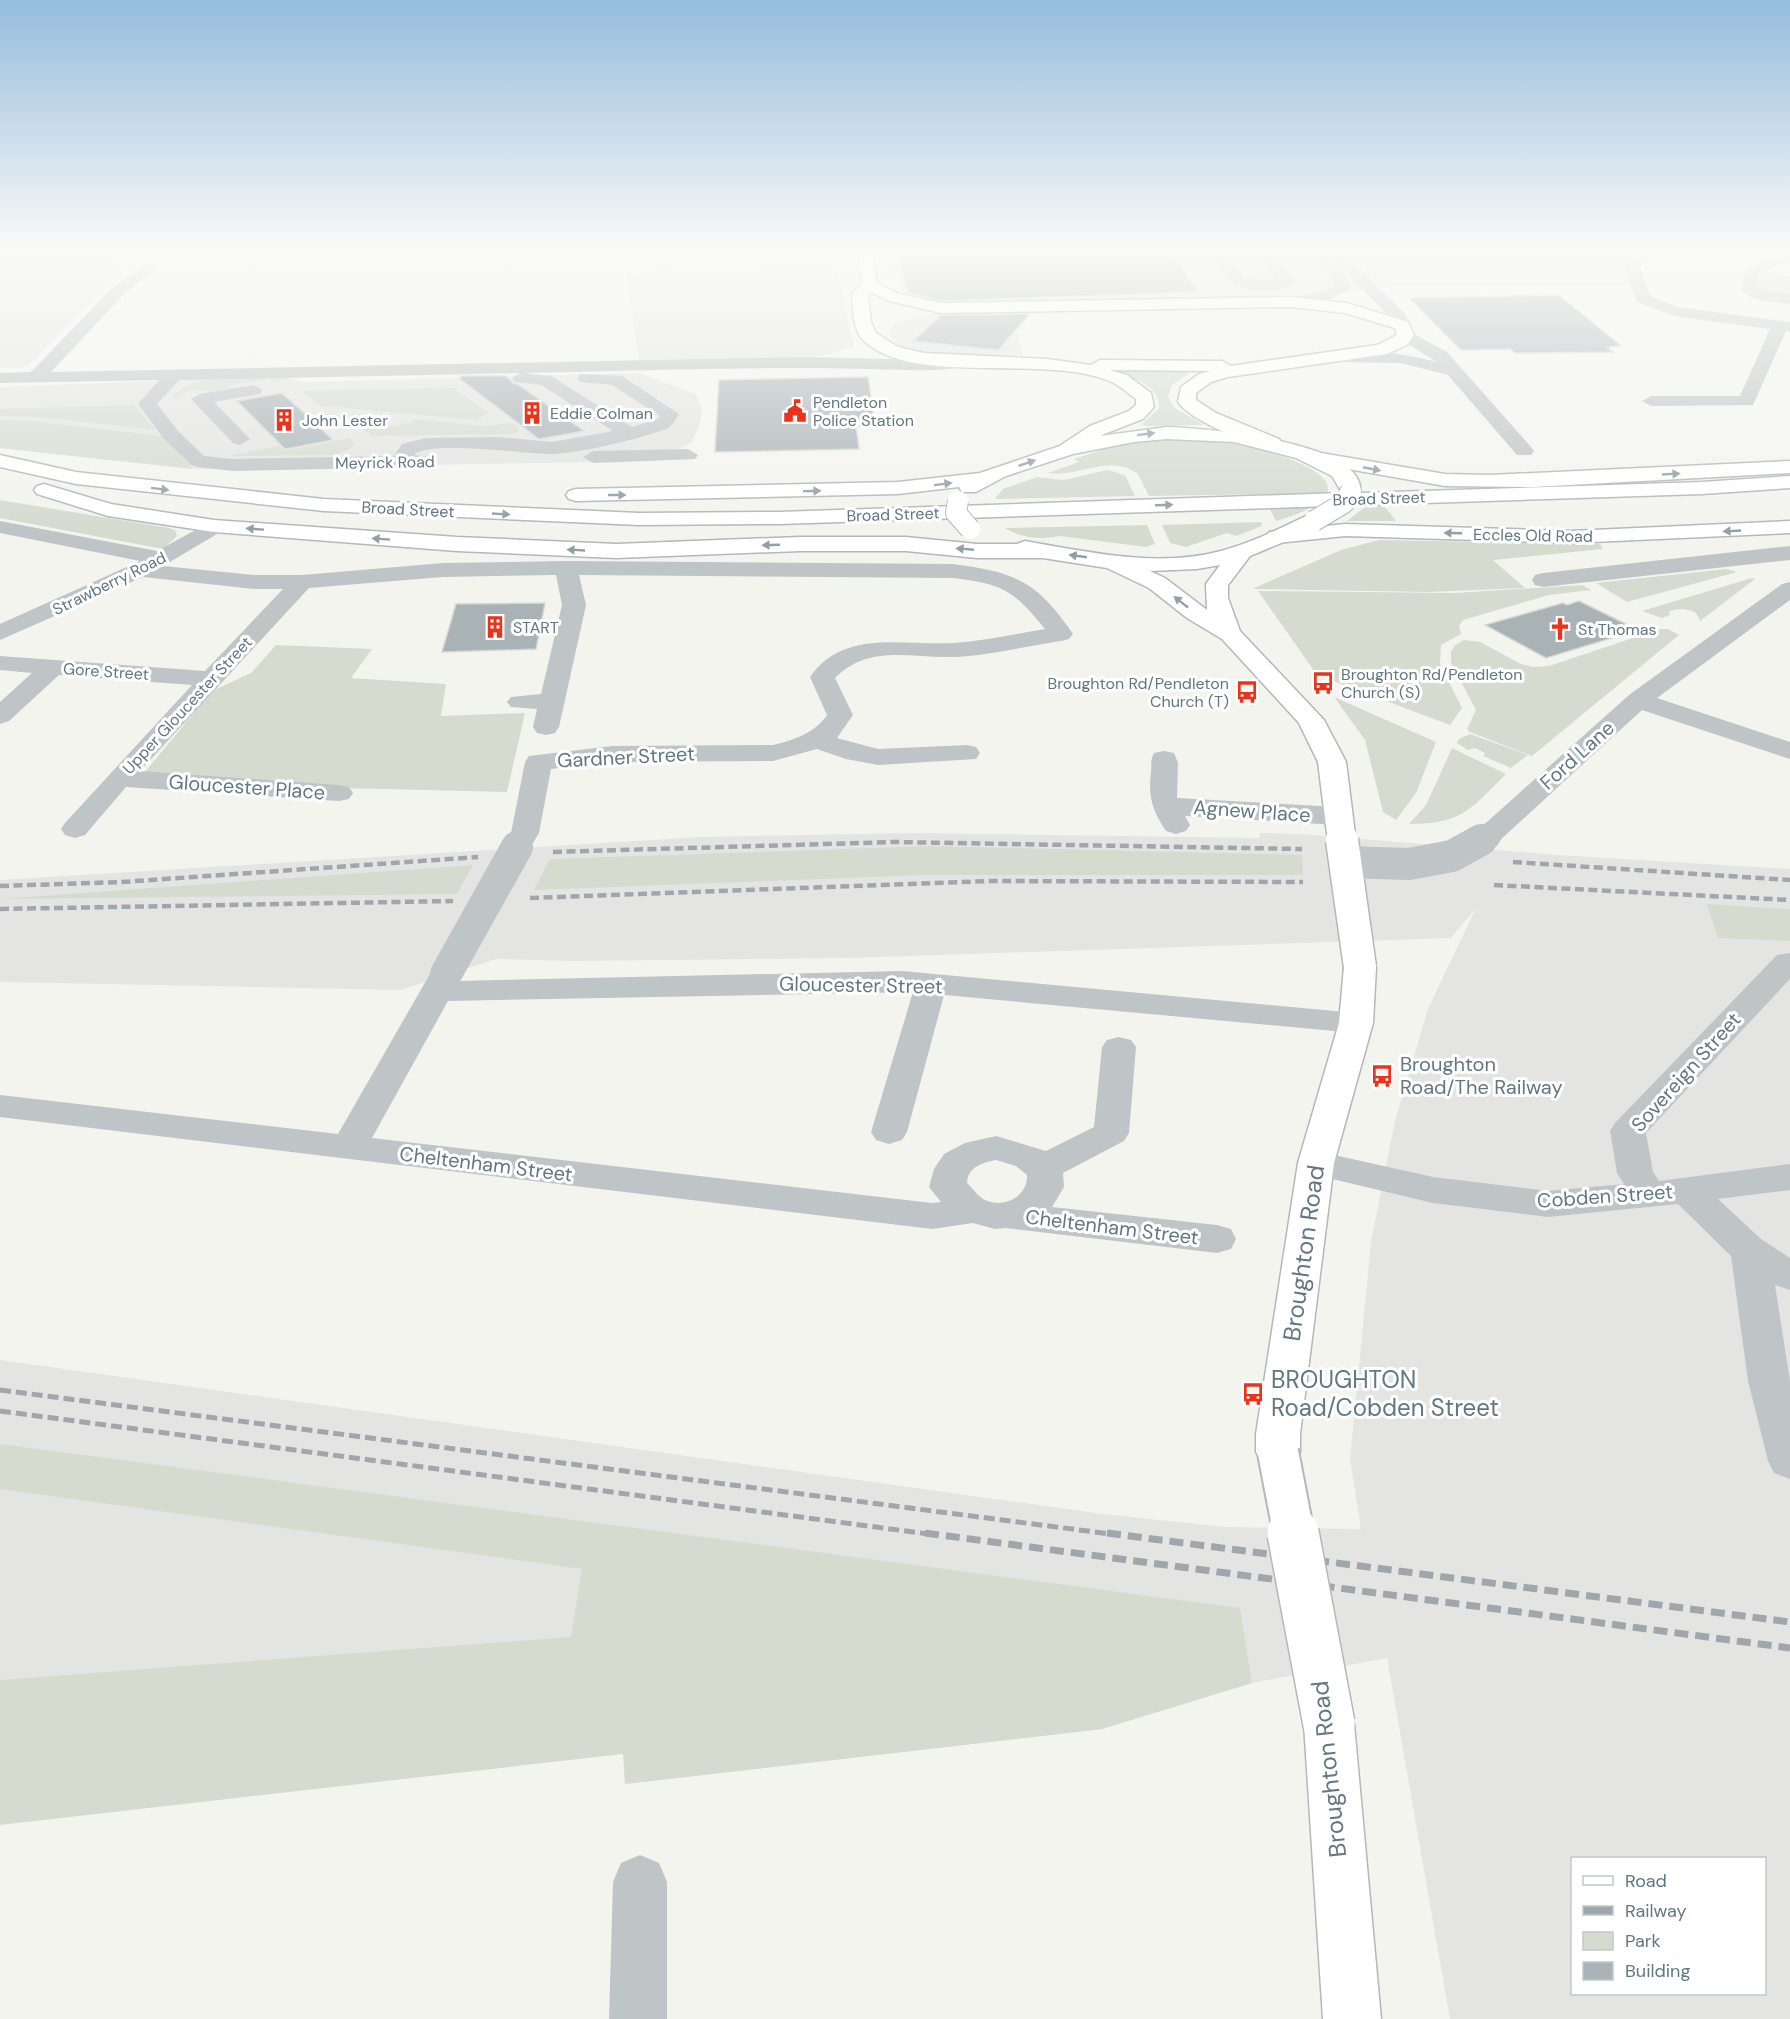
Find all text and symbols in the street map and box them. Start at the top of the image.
place label: Pendleton Police Station [813,392,914,431]
public building icon: Pendleton Police Station [782,398,808,424]
building icon: Eddie Colman [519,400,545,426]
place label: Eddie Colman [550,403,653,424]
building icon: John Lester [271,407,297,433]
place label: John Lester [302,410,388,431]
one-way arrow [1136,429,1155,438]
street label: Meyrick Road [335,451,435,474]
one-way arrow [1018,457,1036,467]
one-way arrow [1363,465,1382,474]
one-way arrow [1662,469,1681,479]
one-way arrow [934,479,953,488]
one-way arrow [151,484,170,494]
one-way arrow [802,486,821,495]
street label: Broad Street [1332,486,1426,511]
one-way arrow [607,490,626,500]
street label: Broad Street [361,497,455,522]
one-way arrow [1154,501,1173,510]
street label: Broad Street [846,502,940,527]
one-way arrow [492,510,511,519]
one-way arrow [245,524,264,534]
street label: Eccles Old Road [1473,524,1593,547]
one-way arrow [1722,526,1741,535]
one-way arrow [1443,528,1462,537]
one-way arrow [372,534,391,543]
one-way arrow [761,541,780,550]
one-way arrow [566,545,585,554]
one-way arrow [956,545,975,554]
street label: Strawberry Road [49,547,169,620]
one-way arrow [1069,551,1088,560]
one-way arrow [1173,596,1189,608]
building icon: START [482,614,508,640]
church icon: St Thomas [1547,616,1573,642]
place label: START [513,617,559,638]
place label: St Thomas [1578,619,1656,640]
street label: Upper Gloucester Street [118,632,257,779]
street label: Gore Street [62,658,150,685]
place label: Broughton Rd/Pendleton Church (S) [1341,664,1523,703]
bus stop icon: Broughton Rd/Pendleton Church (S) [1310,670,1336,696]
place label: Broughton Rd/Pendleton Church (T) [1048,673,1229,712]
bus stop icon: Broughton Rd/Pendleton Church (T) [1234,679,1260,705]
street label: Ford Lane [1534,715,1620,795]
street label: Gardner Street [556,740,696,774]
street label: Gloucester Place [168,769,326,805]
street label: Agnew Place [1193,794,1311,828]
street label: Gloucester Street [779,971,943,999]
street label: Sovereign Street [1625,1007,1747,1137]
place label: Broughton Road/The Railway [1400,1051,1563,1100]
bus stop icon: Broughton Road/The Railway [1369,1063,1395,1089]
street label: Cheltenham Street [398,1140,574,1188]
street label: Broughton Road [1276,1163,1331,1343]
street label: Cobden Street [1536,1178,1674,1214]
street label: Cheltenham Street [1024,1203,1200,1251]
place label: BROUGHTON Road/Cobden Street [1271,1364,1499,1423]
bus stop icon: BROUGHTON Road/Cobden Street [1240,1381,1266,1407]
street label: Broughton Road [1304,1679,1353,1859]
legend [1571,1857,1766,1995]
text: Road [1625,1869,1667,1893]
text: Railway [1625,1899,1687,1923]
text: Park [1625,1929,1661,1953]
text: Building [1625,1959,1690,1983]

